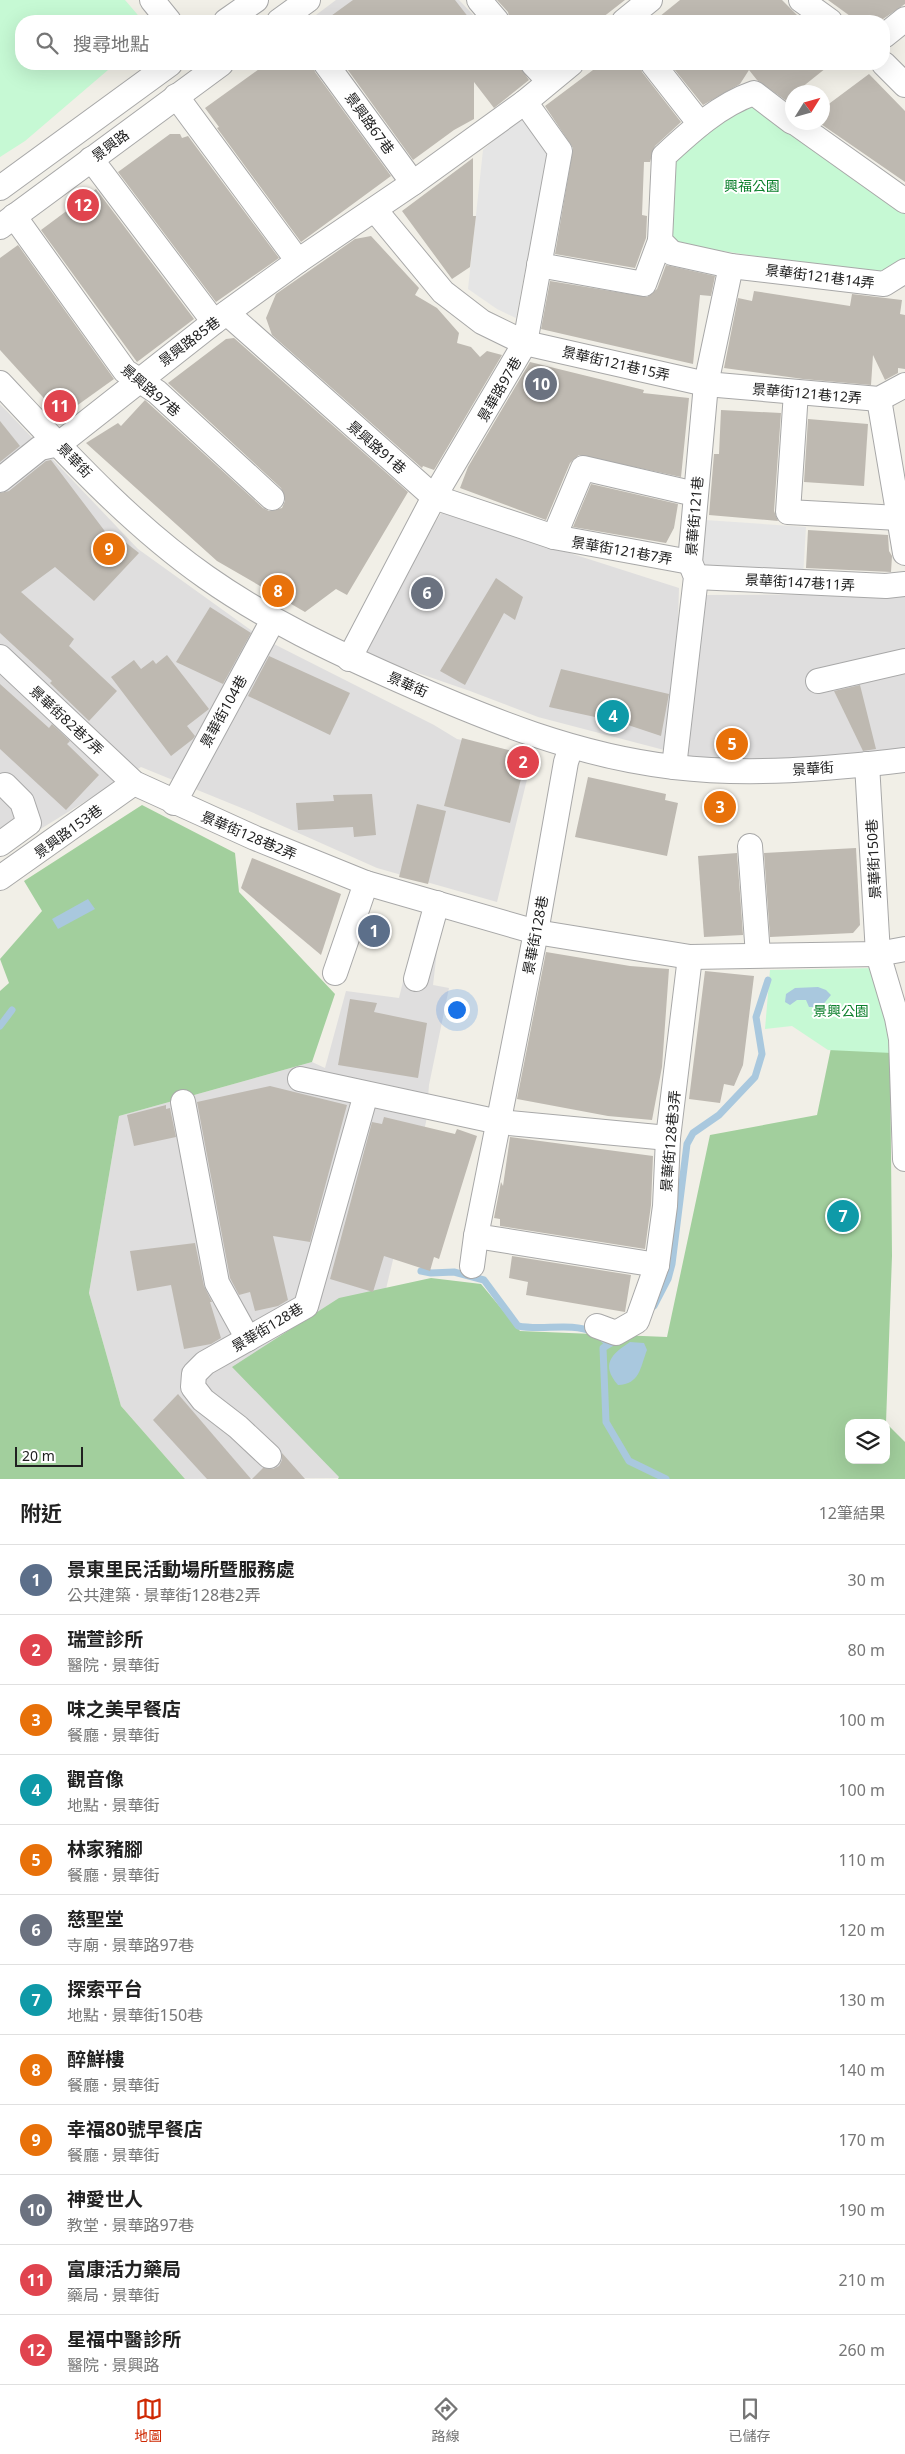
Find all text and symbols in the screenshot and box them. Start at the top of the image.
search box [15,15,890,70]
icon: search [33,29,61,57]
text: 搜尋地點 [73,31,149,57]
north arrow [785,85,830,130]
street label: 景興路67巷 [341,88,399,158]
street label: 景興路 [88,125,132,165]
park label: 興福公園 [724,176,780,195]
pin: 12 [67,186,99,224]
street label: 景華街121巷14弄 [764,260,876,292]
street label: 景興路85巷 [155,312,223,370]
street label: 景華街121巷15弄 [560,341,672,385]
street label: 景華路97巷 [473,353,525,425]
street label: 景興路97巷 [117,360,185,420]
pin: 10 [525,365,557,403]
street label: 景華街121巷12弄 [751,379,863,407]
pin: 11 [44,387,76,425]
street label: 景興路91巷 [344,416,410,478]
street label: 景華街 [54,438,96,482]
street label: 景華街121巷 [681,475,707,557]
pin: 9 [93,530,125,568]
street label: 景華街121巷7弄 [570,532,674,568]
street label: 景華街147巷11弄 [745,570,855,594]
pin: 8 [262,572,294,610]
pin: 6 [411,574,443,612]
street label: 景華街 [385,667,431,701]
street label: 景華街104巷 [195,671,251,751]
street label: 景華街82巷7弄 [26,681,108,759]
pin: 4 [597,697,629,735]
pin: 5 [716,725,748,763]
pin: 2 [507,743,539,781]
street label: 景華街 [791,757,835,779]
pin: 3 [704,788,736,826]
street label: 景興路153巷 [30,800,106,862]
street label: 景華街128巷2弄 [198,806,300,864]
street label: 景華街150巷 [861,819,885,899]
street label: 景華街128巷 [518,894,552,976]
pin: 1 [358,912,390,950]
your location [444,997,470,1023]
park label: 景興公園 [813,1001,869,1020]
street label: 景華街128巷3弄 [656,1089,684,1193]
pin: 7 [827,1197,859,1235]
street label: 景華街128巷 [228,1298,306,1356]
map controls [845,1419,890,1464]
button: layers [845,1419,890,1464]
scale bar [15,1444,82,1467]
text: 20 m [22,1446,55,1465]
text: 附近 [20,1499,62,1527]
text: 12筆結果 [819,1502,885,1524]
text: 景東里民活動場所暨服務處 [67,1556,295,1582]
text: 1 [31,1569,41,1591]
text: 30 m [848,1569,885,1591]
text: 公共建築 · 景華街128巷2弄 [67,1584,260,1606]
text: 瑞萱診所 [67,1626,143,1652]
text: 2 [31,1639,41,1661]
text: 80 m [848,1639,885,1661]
text: 醫院 · 景華街 [67,1654,160,1676]
text: 味之美早餐店 [67,1696,181,1722]
text: 3 [31,1709,41,1731]
text: 100 m [838,1709,885,1731]
text: 餐廳 · 景華街 [67,1724,160,1746]
text: 觀音像 [67,1766,124,1792]
text: 4 [31,1779,41,1801]
text: 100 m [838,1779,885,1801]
text: 地點 · 景華街 [67,1794,160,1816]
text: 林家豬腳 [67,1836,143,1862]
text: 5 [31,1849,41,1871]
text: 110 m [838,1849,885,1871]
text: 餐廳 · 景華街 [67,1864,160,1886]
text: 慈聖堂 [67,1906,124,1932]
text: 6 [31,1919,41,1941]
text: 120 m [838,1919,885,1941]
text: 寺廟 · 景華路97巷 [67,1934,194,1956]
text: 探索平台 [67,1976,143,2002]
text: 7 [31,1989,41,2011]
text: 130 m [838,1989,885,2011]
text: 地點 · 景華街150巷 [67,2004,203,2026]
text: 醉鮮樓 [67,2046,124,2072]
text: 8 [31,2059,41,2081]
text: 140 m [838,2059,885,2081]
text: 餐廳 · 景華街 [67,2074,160,2096]
text: 幸福80號早餐店 [67,2116,203,2142]
text: 9 [31,2129,41,2151]
text: 170 m [838,2129,885,2151]
text: 餐廳 · 景華街 [67,2144,160,2166]
text: 神愛世人 [67,2186,143,2212]
text: 10 [27,2199,45,2221]
text: 190 m [838,2199,885,2221]
text: 教堂 · 景華路97巷 [67,2214,194,2236]
text: 富康活力藥局 [67,2256,181,2282]
text: 11 [27,2269,45,2291]
text: 210 m [838,2269,885,2291]
text: 藥局 · 景華街 [67,2284,160,2306]
text: 星福中醫診所 [67,2326,181,2352]
text: 12 [27,2339,45,2361]
text: 260 m [838,2339,885,2361]
text: 醫院 · 景興路 [67,2354,160,2376]
tab: 地圖 [135,2395,163,2445]
tab: 路線 [432,2395,460,2445]
tab: 已儲存 [729,2395,771,2445]

